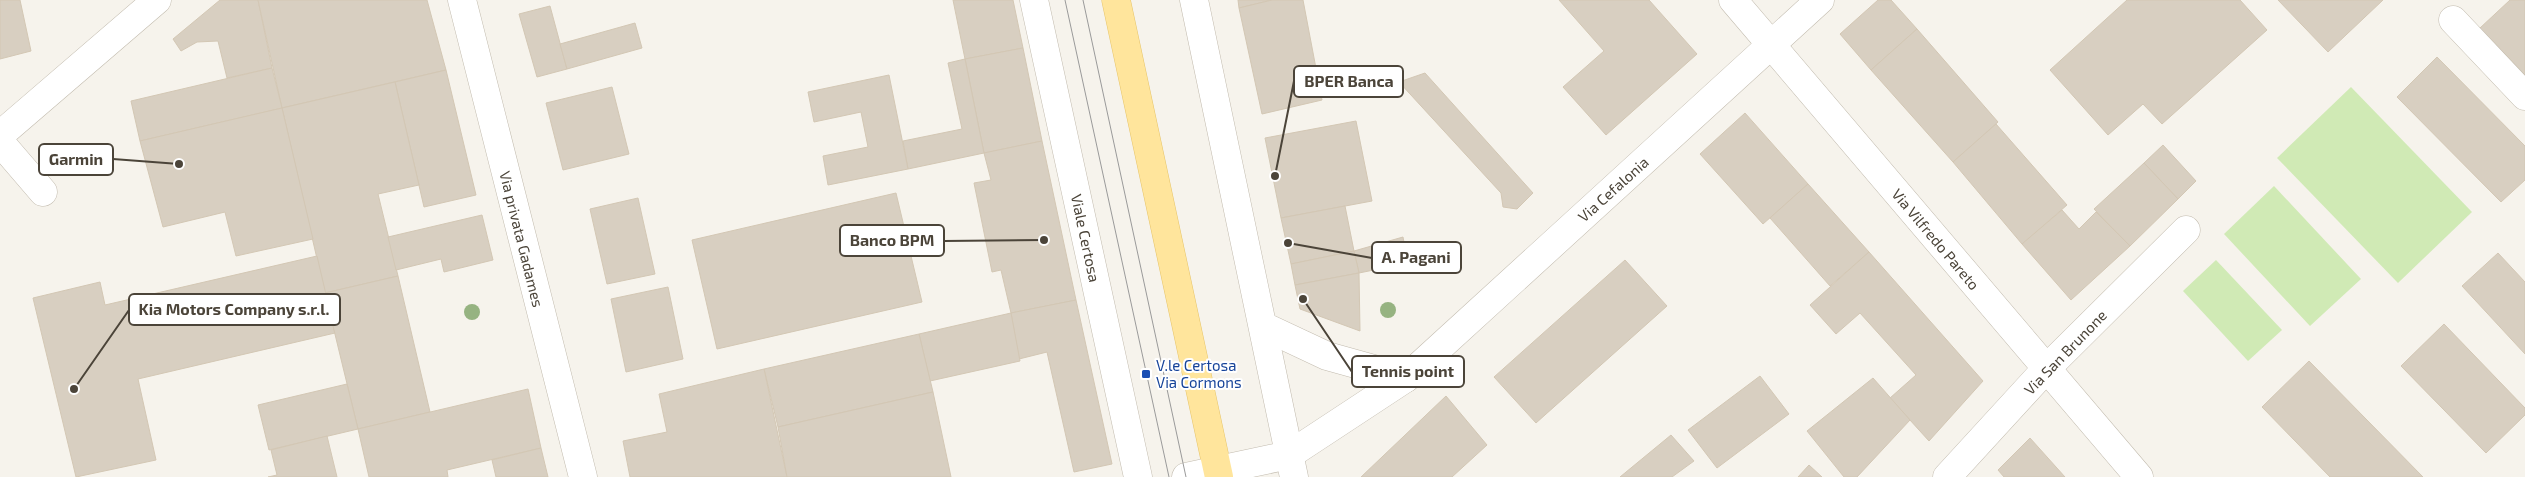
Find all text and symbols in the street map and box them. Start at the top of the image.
callout: BPER Banca [1294,66,1403,97]
text: BPER Banca [1304,71,1394,90]
callout: Garmin [39,144,113,175]
text: Garmin [49,149,103,168]
street label: Via Cefalonia [1574,153,1652,225]
street label: Via privata Gadames [496,169,548,309]
street label: Via Vilfredo Pareto [1888,185,1984,293]
street label: Viale Certosa [1068,192,1104,284]
callout: Banco BPM [840,225,944,256]
text: Banco BPM [850,230,934,249]
callout: A. Pagani [1372,242,1461,273]
text: A. Pagani [1381,247,1451,266]
callout: Kia Motors Company s.r.l. [129,294,340,325]
text: Kia Motors Company s.r.l. [139,299,330,319]
street label: Via San Brunone [2020,306,2110,398]
place label: V.le Certosa Via Cormons [1156,356,1242,391]
callout: Tennis point [1352,356,1464,387]
text: Tennis point [1362,361,1455,380]
marker: V.le Certosa Via Cormons [1140,368,1152,380]

